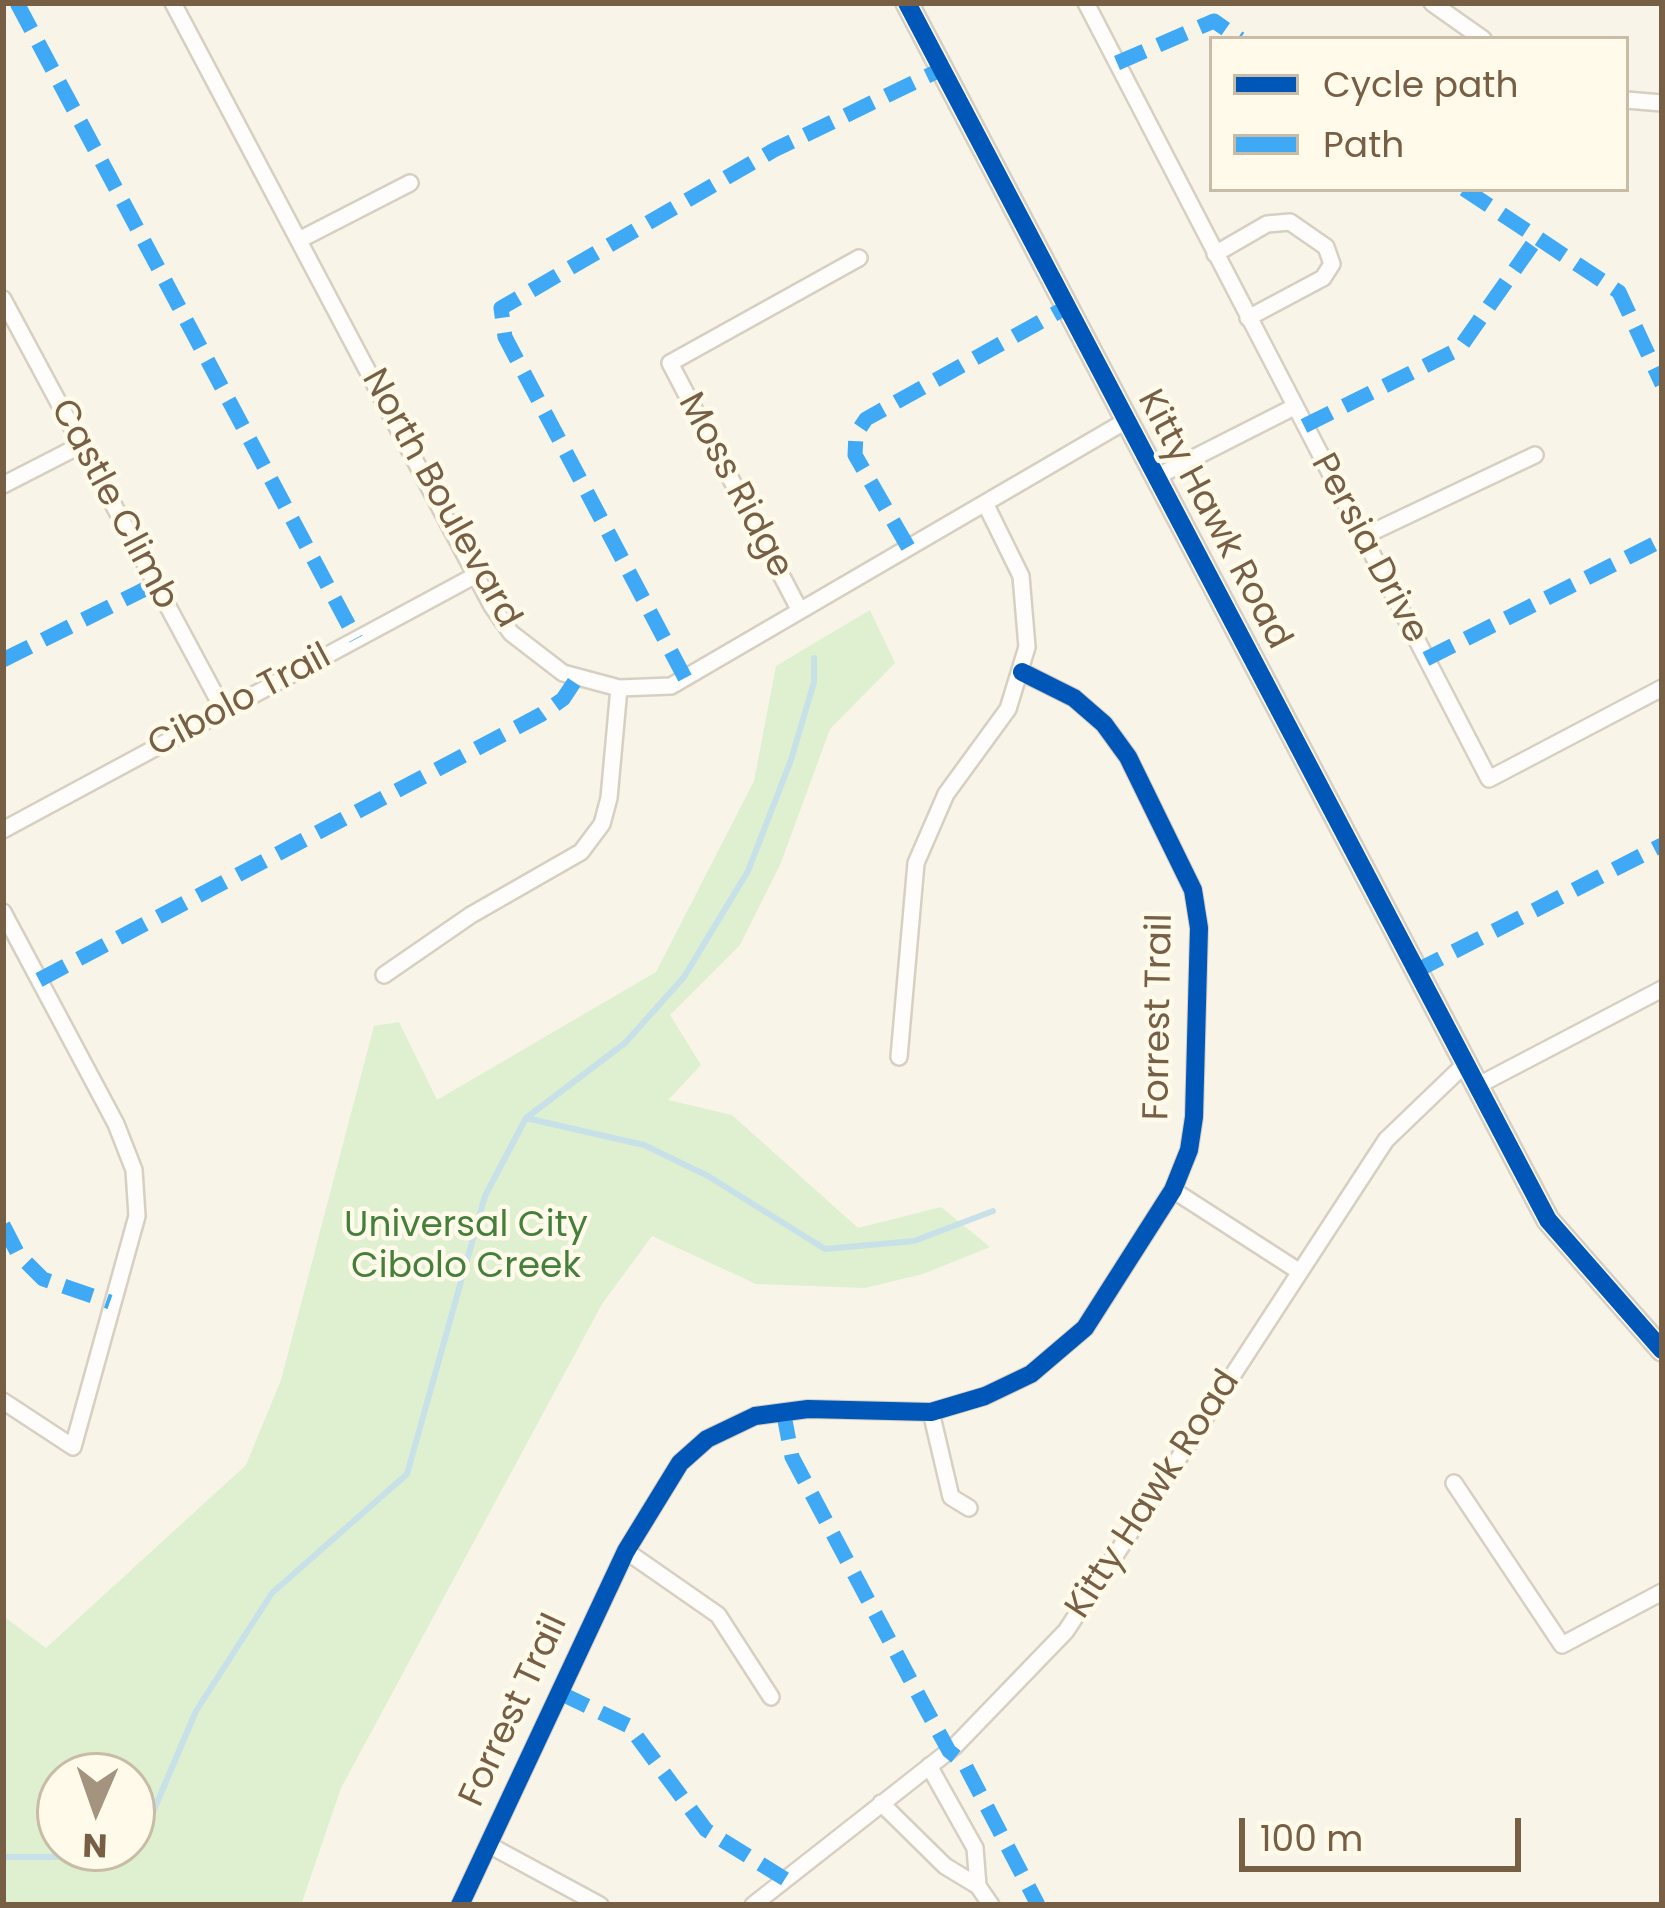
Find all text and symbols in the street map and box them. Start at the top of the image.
legend [1209,36,1629,192]
text: Cycle path [1323,59,1519,110]
text: Path [1323,119,1404,170]
street label: North Boulevard [351,362,529,636]
street label: Kitty Hawk Road [1127,383,1299,657]
street label: Moss Ridge [667,386,801,586]
street label: Castle Climb [40,393,186,617]
street label: Persia Drive [1300,447,1436,651]
street label: Cibolo Trail [141,636,339,768]
street label: Forrest Trail [1137,913,1183,1121]
park label: Universal City Cibolo Creek [344,1205,588,1290]
street label: Kitty Hawk Road [1058,1363,1250,1627]
street label: Forrest Trail [452,1608,578,1814]
north arrow [36,1752,156,1872]
scale bar [1245,1794,1527,1868]
text: 100 m [1260,1813,1363,1864]
text: N [82,1822,108,1869]

